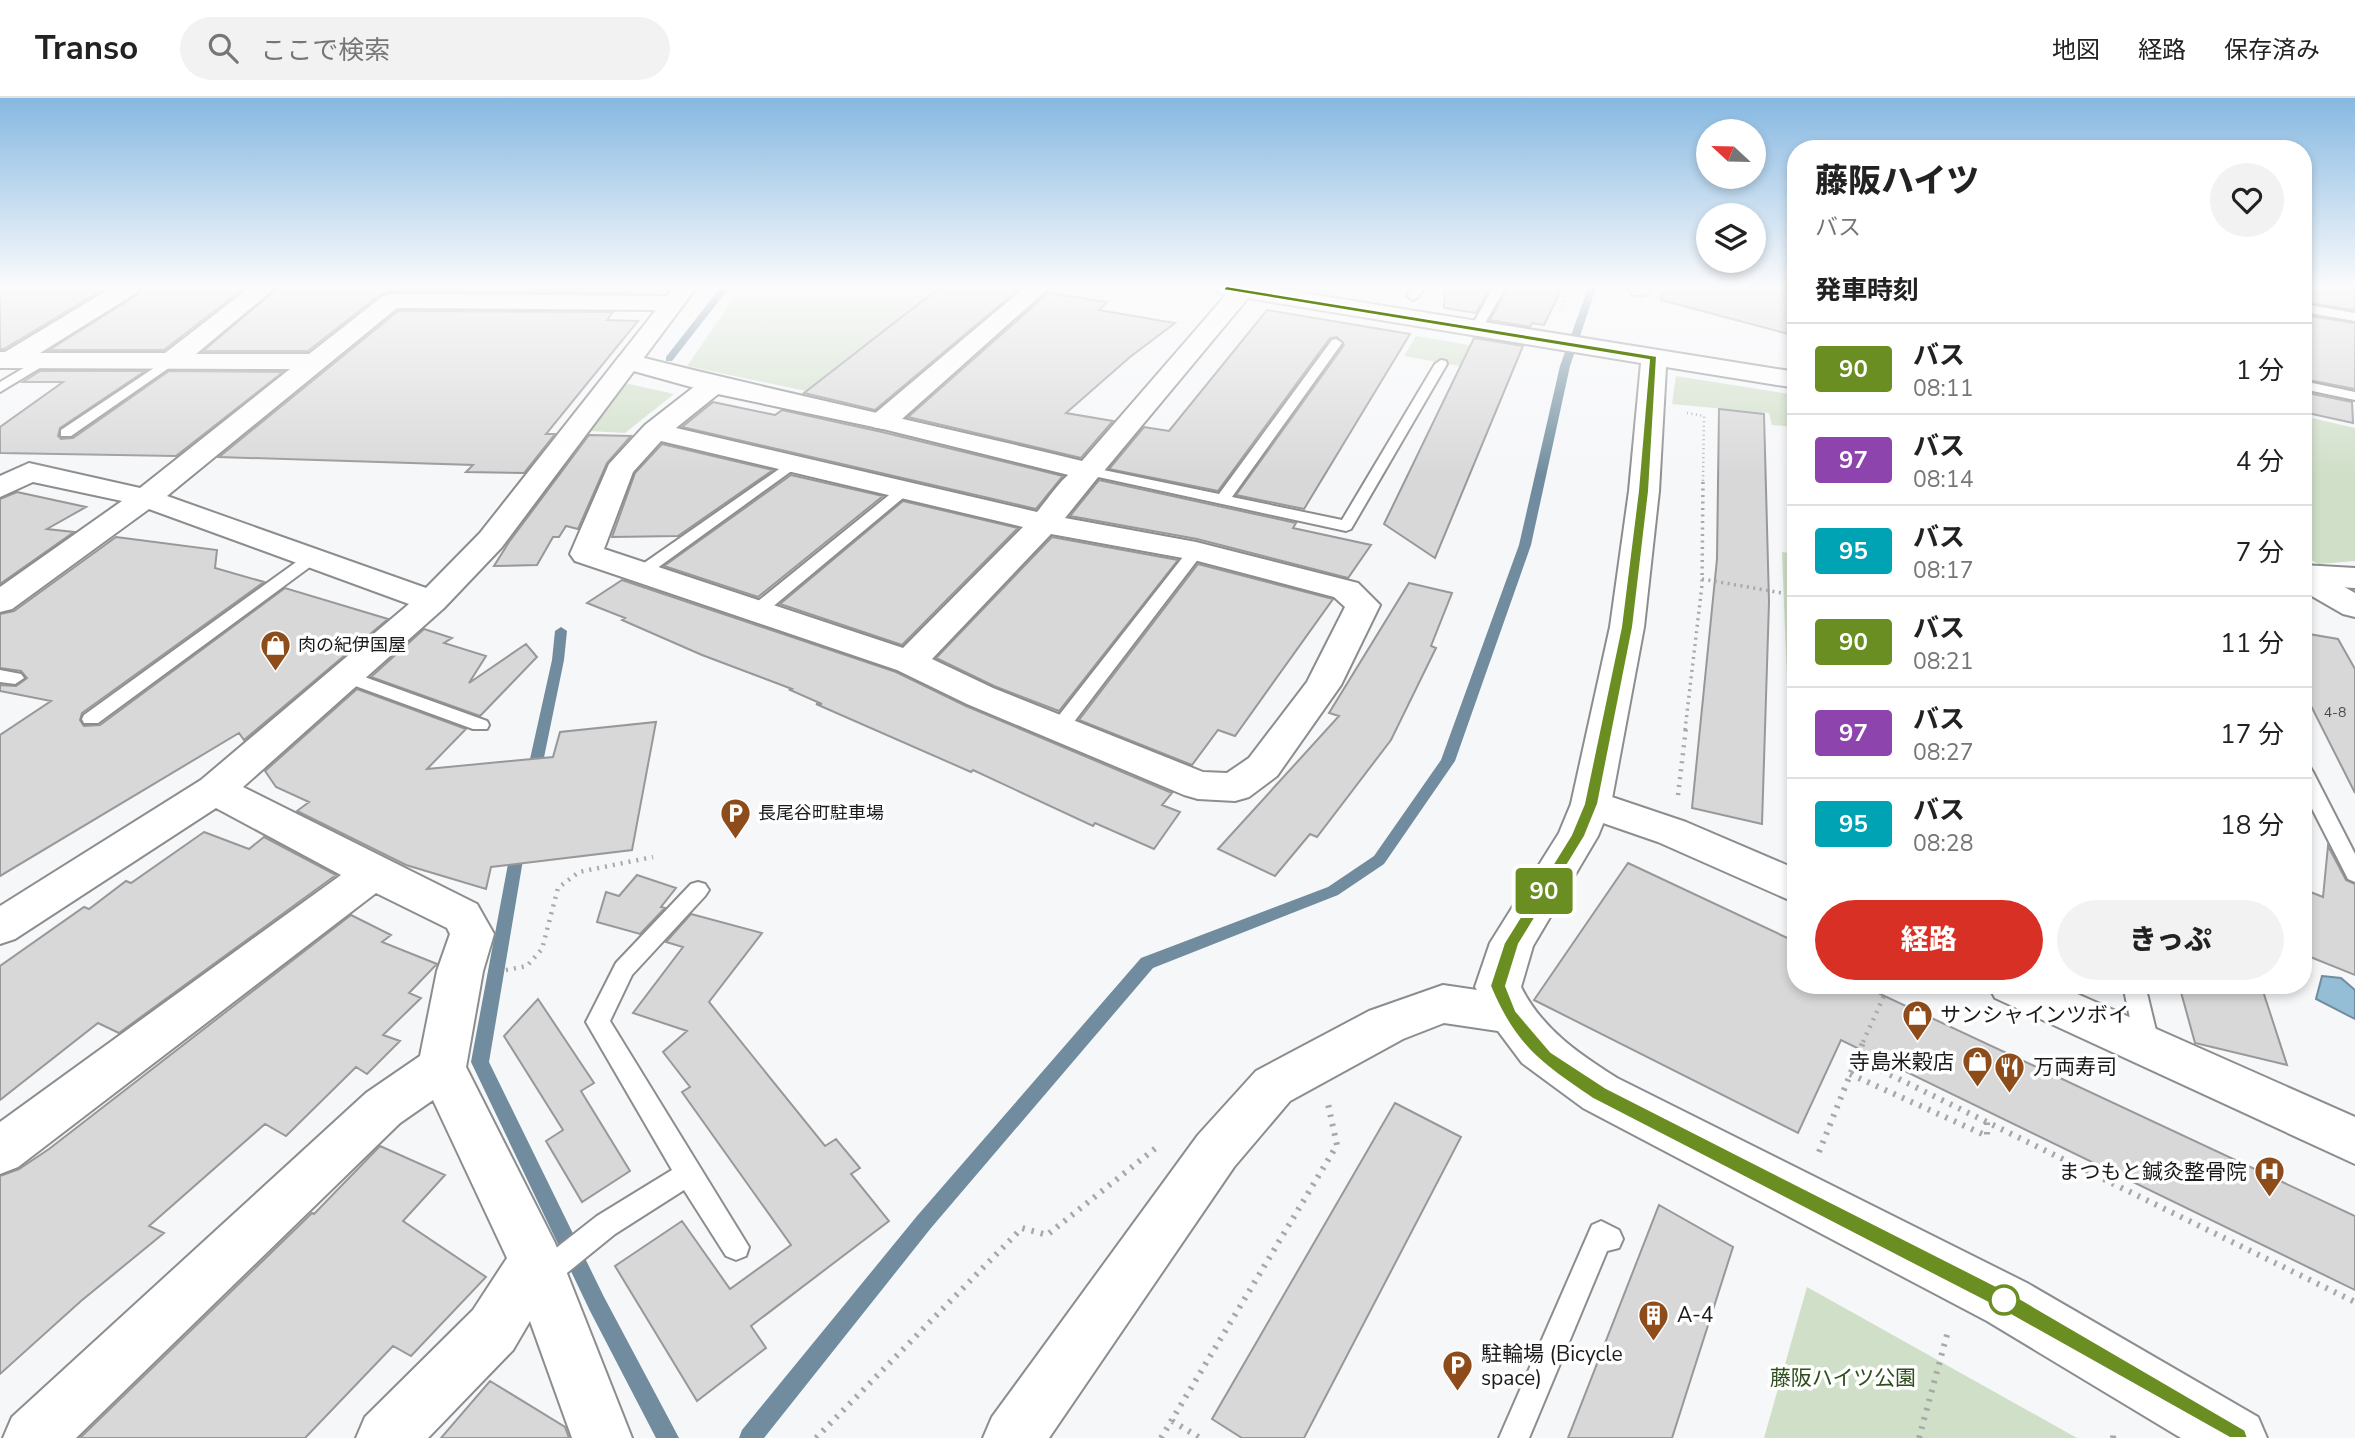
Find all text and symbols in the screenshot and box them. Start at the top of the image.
search box [180,17,670,80]
text: Transo [35,26,138,71]
icon: search [204,29,242,67]
text: ここで検索 [260,33,390,68]
text: 地図 [2052,34,2100,66]
text: 経路 [2138,34,2186,66]
text: 保存済み [2224,34,2320,66]
north arrow [1696,119,1766,189]
map controls [1696,119,1766,273]
text: 藤阪ハイツ [1815,159,1979,204]
button: heart [2210,163,2284,237]
button: layers [1696,203,1766,273]
text: バス [1815,212,1861,243]
text: 発車時刻 [1815,273,1919,308]
text: バス [1913,338,1965,373]
text: 90 [1839,353,1868,385]
text: 1 分 [2236,353,2284,388]
text: 08:11 [1913,373,1973,404]
text: バス [1913,429,1965,464]
text: 97 [1839,444,1868,476]
text: 4 分 [2236,444,2284,479]
text: 08:14 [1913,464,1973,495]
text: バス [1913,520,1965,555]
text: 95 [1839,535,1868,567]
text: 7 分 [2236,535,2284,570]
text: 08:17 [1913,555,1973,586]
text: バス [1913,611,1965,646]
text: 90 [1839,626,1868,658]
text: 11 分 [2220,626,2284,661]
shop icon: 肉の紀伊国屋 [258,628,292,672]
place label: 肉の紀伊国屋 [298,633,406,657]
text: 08:21 [1913,646,1973,677]
text: バス [1913,702,1965,737]
house number: 4-8 [2324,703,2346,722]
text: 97 [1839,717,1868,749]
text: 17 分 [2220,717,2284,752]
text: 08:27 [1913,737,1973,768]
text: バス [1913,793,1965,828]
parking icon: 長尾谷町駐車場 [718,796,752,840]
place label: 長尾谷町駐車場 [758,801,884,825]
text: 95 [1839,808,1868,840]
text: 18 分 [2220,808,2284,843]
text: 08:28 [1913,828,1973,859]
line badge: 90 [1512,868,1576,914]
text: 90 [1530,875,1558,907]
button: 経路 [1815,900,2043,980]
button: きっぷ [2057,900,2284,980]
shop icon: サンシャインツボイ [1900,998,1934,1042]
place label: サンシャインツボイ [1940,1001,2129,1029]
shop icon: 寺島米穀店 [1960,1045,1994,1089]
place label: 寺島米穀店 [1849,1048,1954,1076]
restaurant icon: 万両寿司 [1993,1050,2027,1094]
place label: 万両寿司 [2033,1053,2117,1081]
hospital icon: まつもと鍼灸整骨院 [2253,1155,2287,1199]
place label: まつもと鍼灸整骨院 [2058,1158,2247,1186]
unlabelled marker [1989,1285,2019,1315]
building icon: A-4 [1637,1298,1671,1342]
place label: A-4 [1677,1301,1713,1329]
place label: 駐輪場 (Bicycle space) [1481,1340,1623,1392]
parking icon: 駐輪場 (Bicycle space) [1441,1349,1475,1393]
park label: 藤阪ハイツ公園 [1770,1364,1916,1392]

